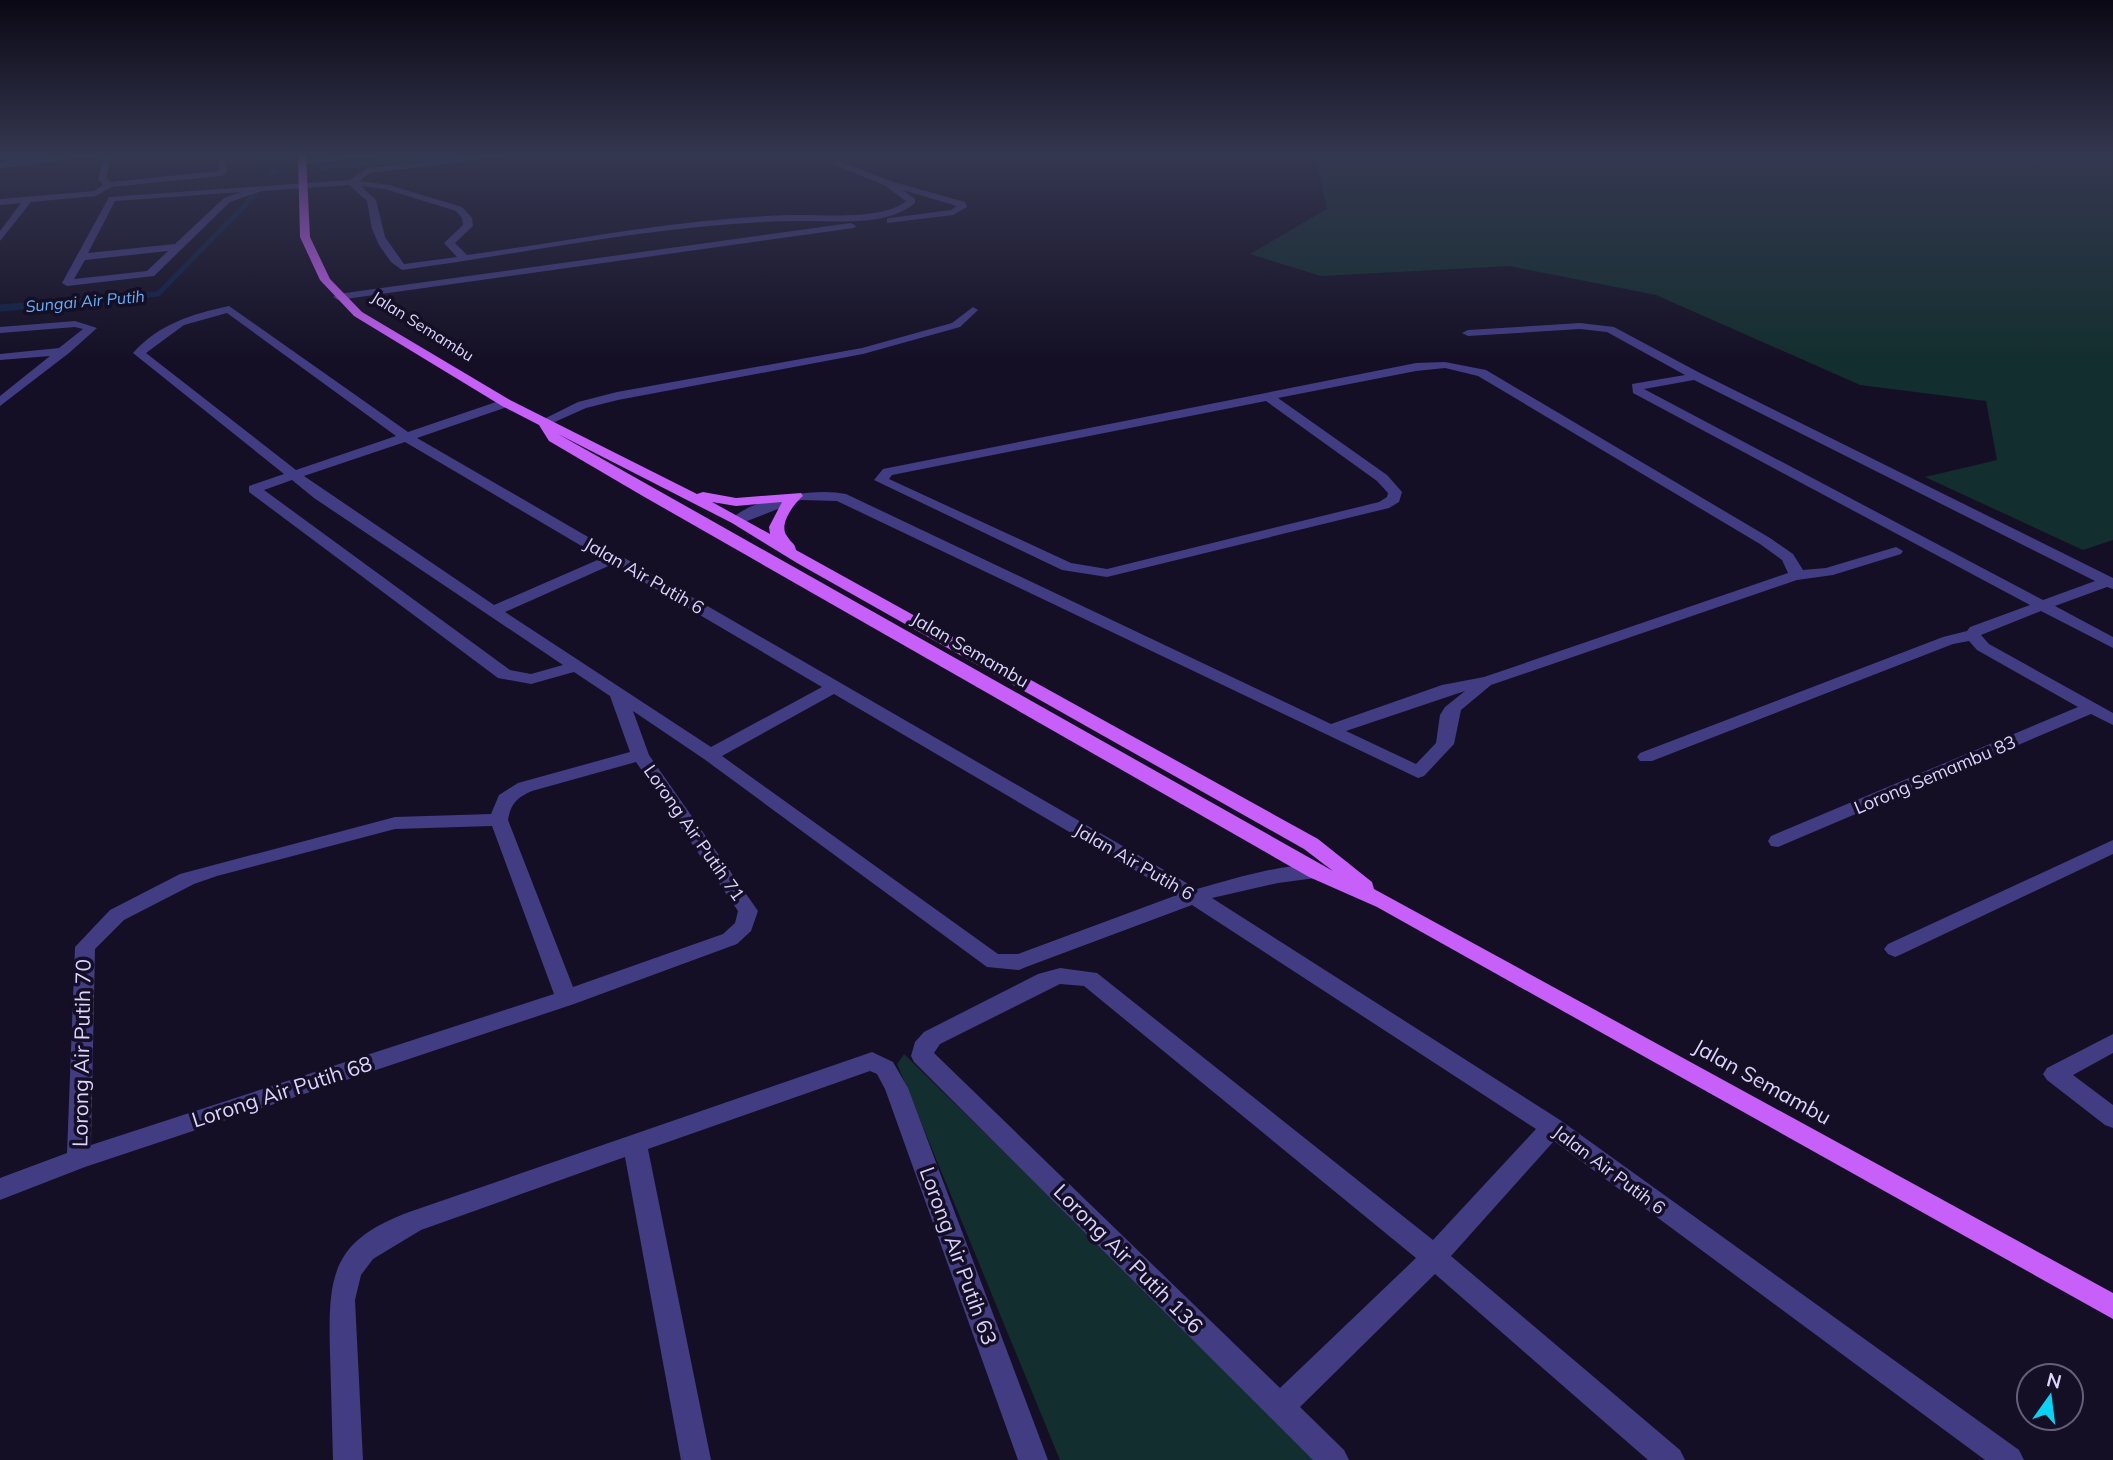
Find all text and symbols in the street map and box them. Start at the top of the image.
water label: Sungai Air Putih [25,286,145,316]
street label: Jalan Semambu [368,287,478,365]
street label: Jalan Air Putih 6 [580,532,708,619]
street label: Jalan Semambu [907,607,1033,692]
street label: Lorong Semambu 83 [1850,730,2019,819]
street label: Lorong Air Putih 71 [639,760,750,905]
street label: Jalan Air Putih 6 [1070,818,1198,905]
street label: Lorong Air Putih 70 [66,959,96,1147]
street label: Jalan Semambu [1689,1033,1836,1130]
street label: Lorong Air Putih 68 [188,1050,375,1132]
street label: Jalan Air Putih 6 [1549,1120,1670,1219]
street label: Lorong Air Putih 63 [915,1163,1003,1348]
street label: Lorong Air Putih 136 [1049,1178,1209,1338]
north arrow [2015,1362,2085,1432]
text: N [2044,1367,2064,1394]

